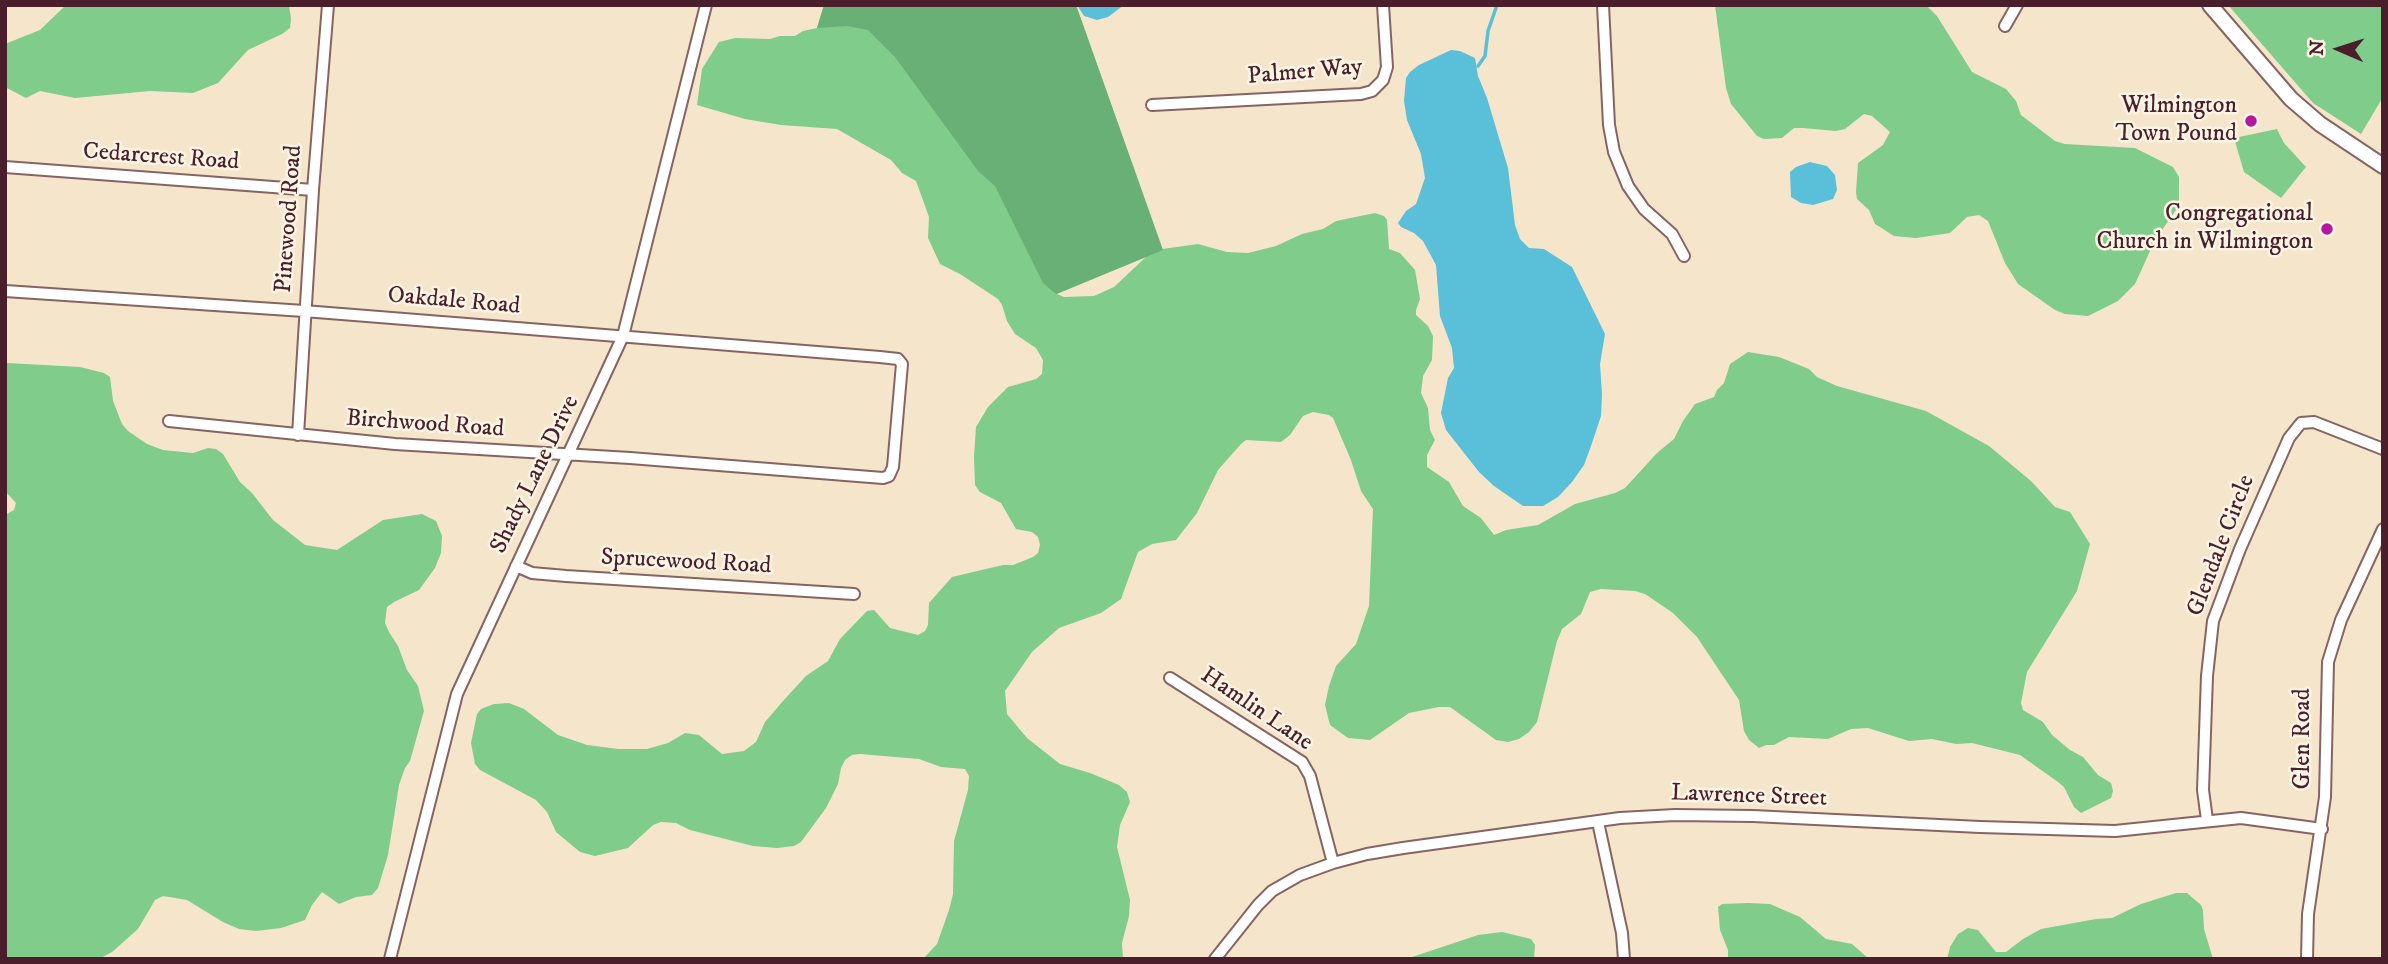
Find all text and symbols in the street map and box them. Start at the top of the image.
north arrow [2304,14,2374,84]
text: N [2306,39,2329,56]
street label: Palmer Way [1246,54,1364,92]
place label: Wilmington Town Pound [2116,93,2237,149]
marker: Wilmington Town Pound [2243,113,2259,129]
street label: Cedarcrest Road [82,138,240,178]
street label: Pinewood Road [270,144,310,294]
place label: Congregational Church in Wilmington [2097,201,2313,257]
marker: Congregational Church in Wilmington [2319,221,2335,237]
street label: Oakdale Road [387,282,521,322]
street label: Shady Lane Drive [485,391,587,559]
street label: Birchwood Road [345,405,505,445]
street label: Glendale Circle [2182,471,2262,621]
street label: Sprucewood Road [600,544,772,582]
street label: Hamlin Lane [1194,662,1318,758]
street label: Glen Road [2290,688,2318,790]
street label: Lawrence Street [1670,780,1828,814]

